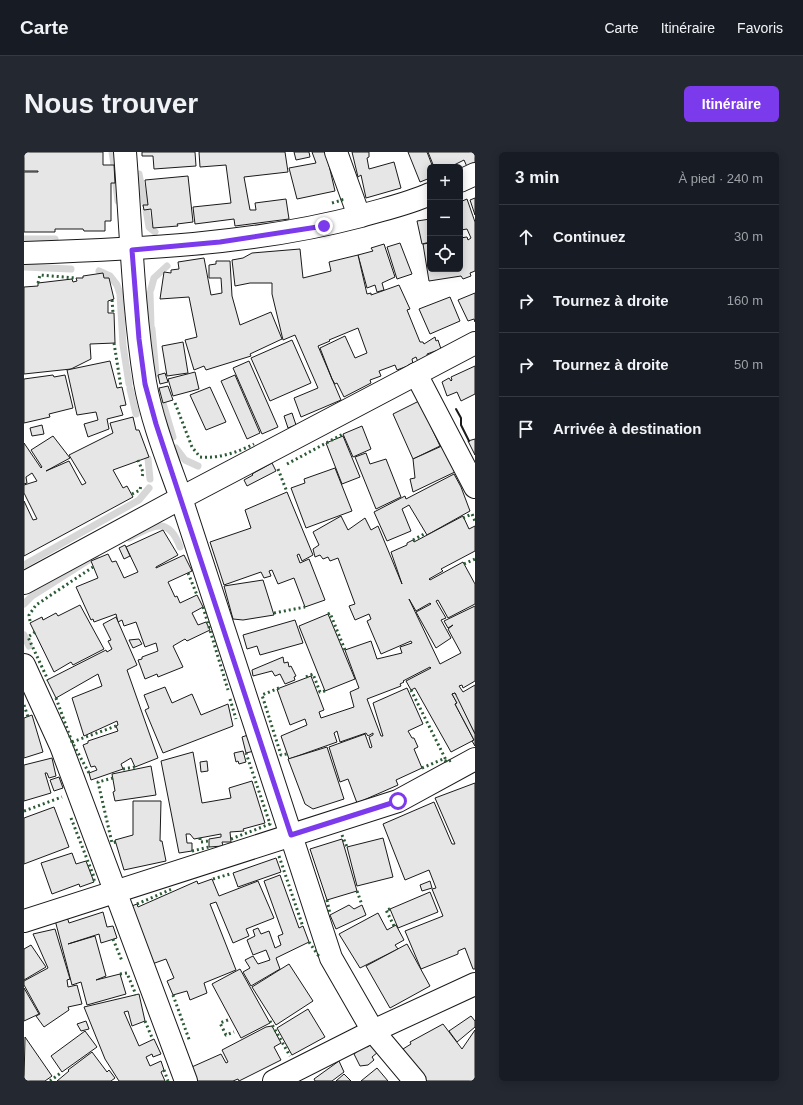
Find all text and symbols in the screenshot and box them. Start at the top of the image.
text: Carte [20,17,69,38]
text: Carte [604,20,639,36]
text: Itinéraire [661,20,715,36]
text: Favoris [737,20,783,36]
button: Itinéraire [684,86,779,122]
text: Nous trouver [24,88,198,119]
map controls [427,164,463,272]
button: + [427,164,463,200]
text: 3 min [515,168,559,187]
text: À pied · 240 m [678,171,763,186]
button: − [427,200,463,236]
route end [315,217,333,235]
icon: ahead [515,226,537,248]
text: Continuez [553,228,626,245]
text: 30 m [734,229,763,244]
button: locate [427,236,463,272]
icon: right [515,290,537,312]
text: Tournez à droite [553,292,669,309]
text: 160 m [727,293,763,308]
icon: right [515,354,537,376]
text: Tournez à droite [553,356,669,373]
text: 50 m [734,357,763,372]
icon: arrive [515,418,537,440]
text: Arrivée à destination [553,420,701,437]
route start [389,792,407,810]

